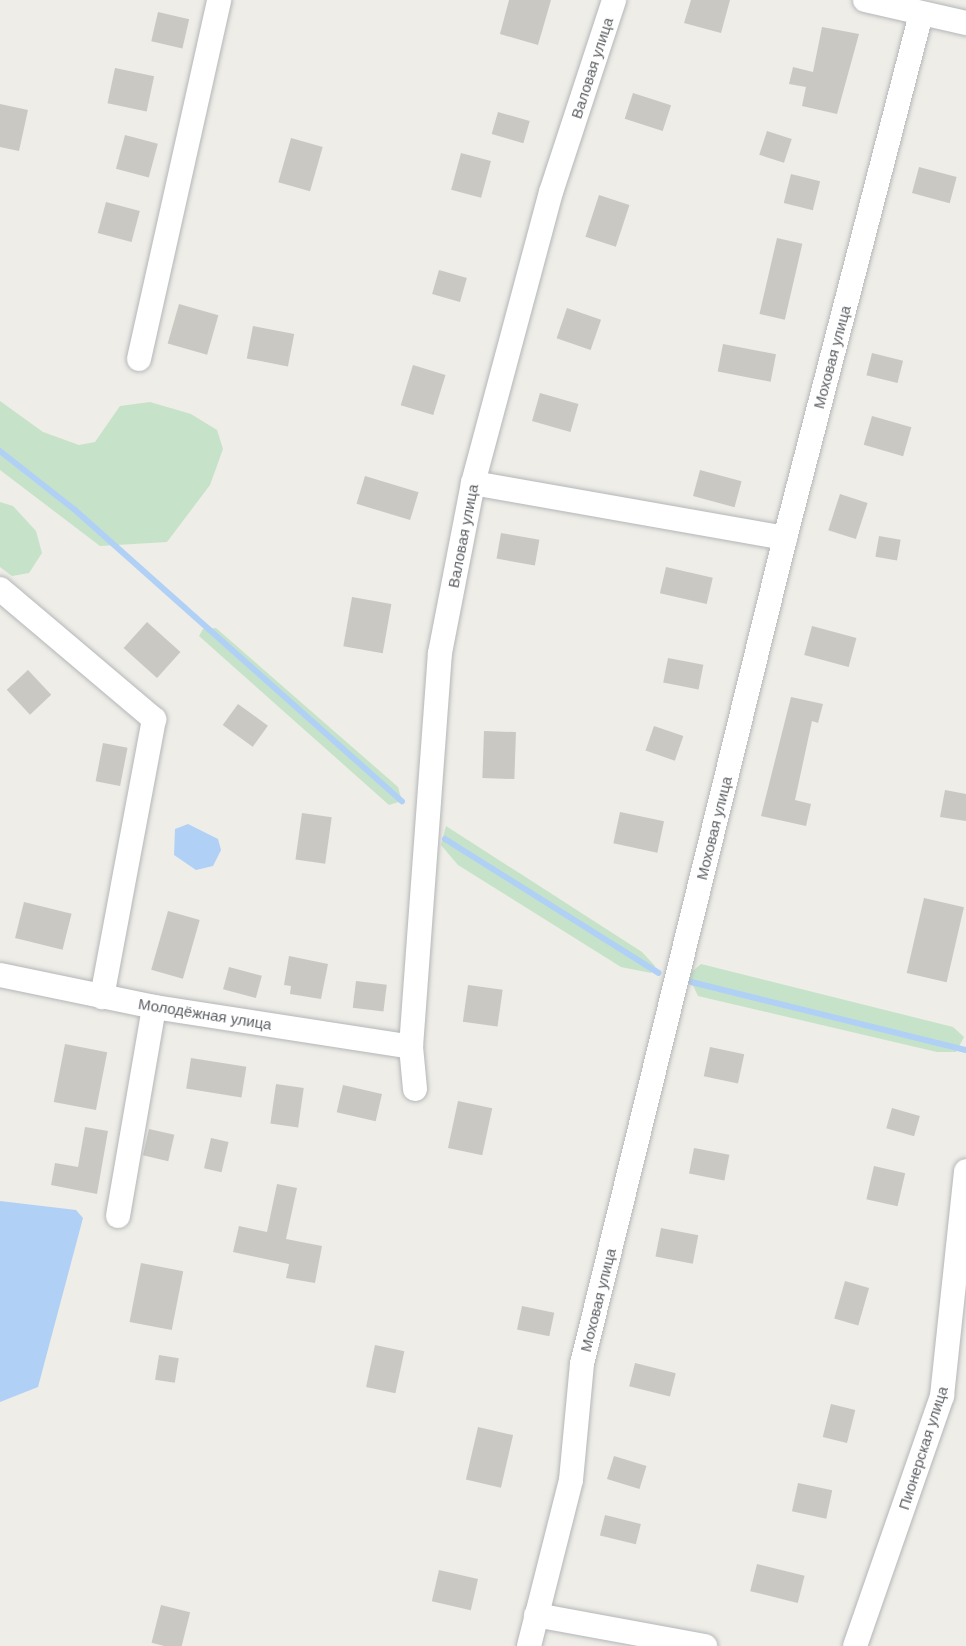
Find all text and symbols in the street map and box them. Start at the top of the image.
street label: Валовая улица [567,15,617,121]
street label: Моховая улица [810,303,854,411]
street label: Валовая улица [444,483,482,589]
street label: Моховая улица [692,774,736,882]
street label: Молодёжная улица [137,995,273,1033]
street label: Моховая улица [576,1246,620,1354]
street label: Пионерская улица [895,1384,951,1512]

